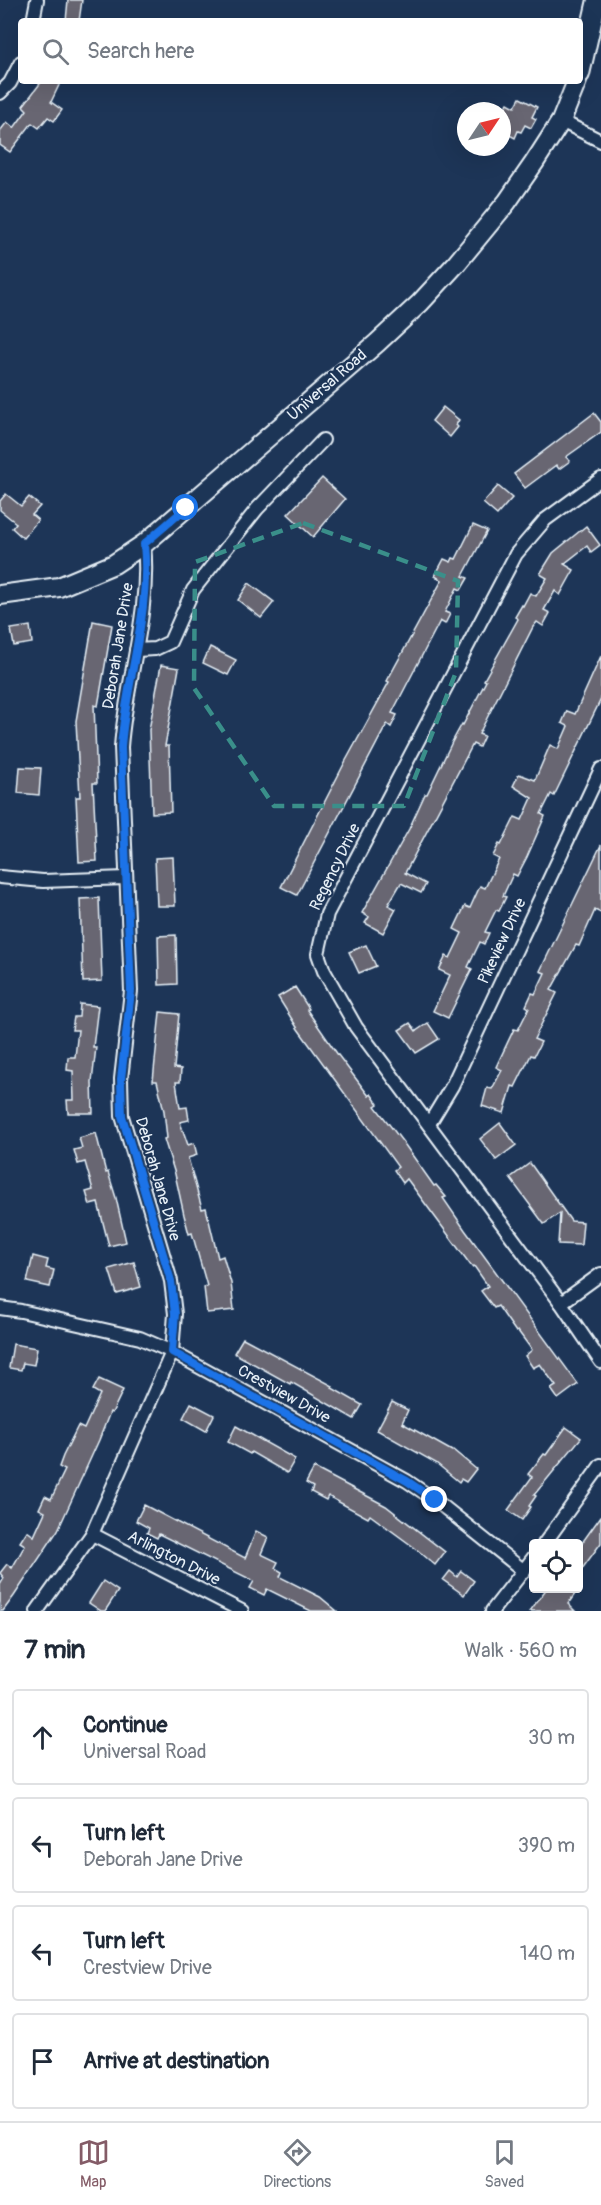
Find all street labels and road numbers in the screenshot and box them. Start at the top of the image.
street label: Universal Road [283,345,371,425]
street label: Deborah Jane Drive [98,581,138,711]
street label: Regency Drive [305,820,365,914]
street label: Pikeview Drive [473,895,531,987]
street label: Deborah Jane Drive [131,1115,185,1243]
street label: Crestview Drive [234,1360,334,1428]
street label: Arlington Drive [124,1526,224,1590]

